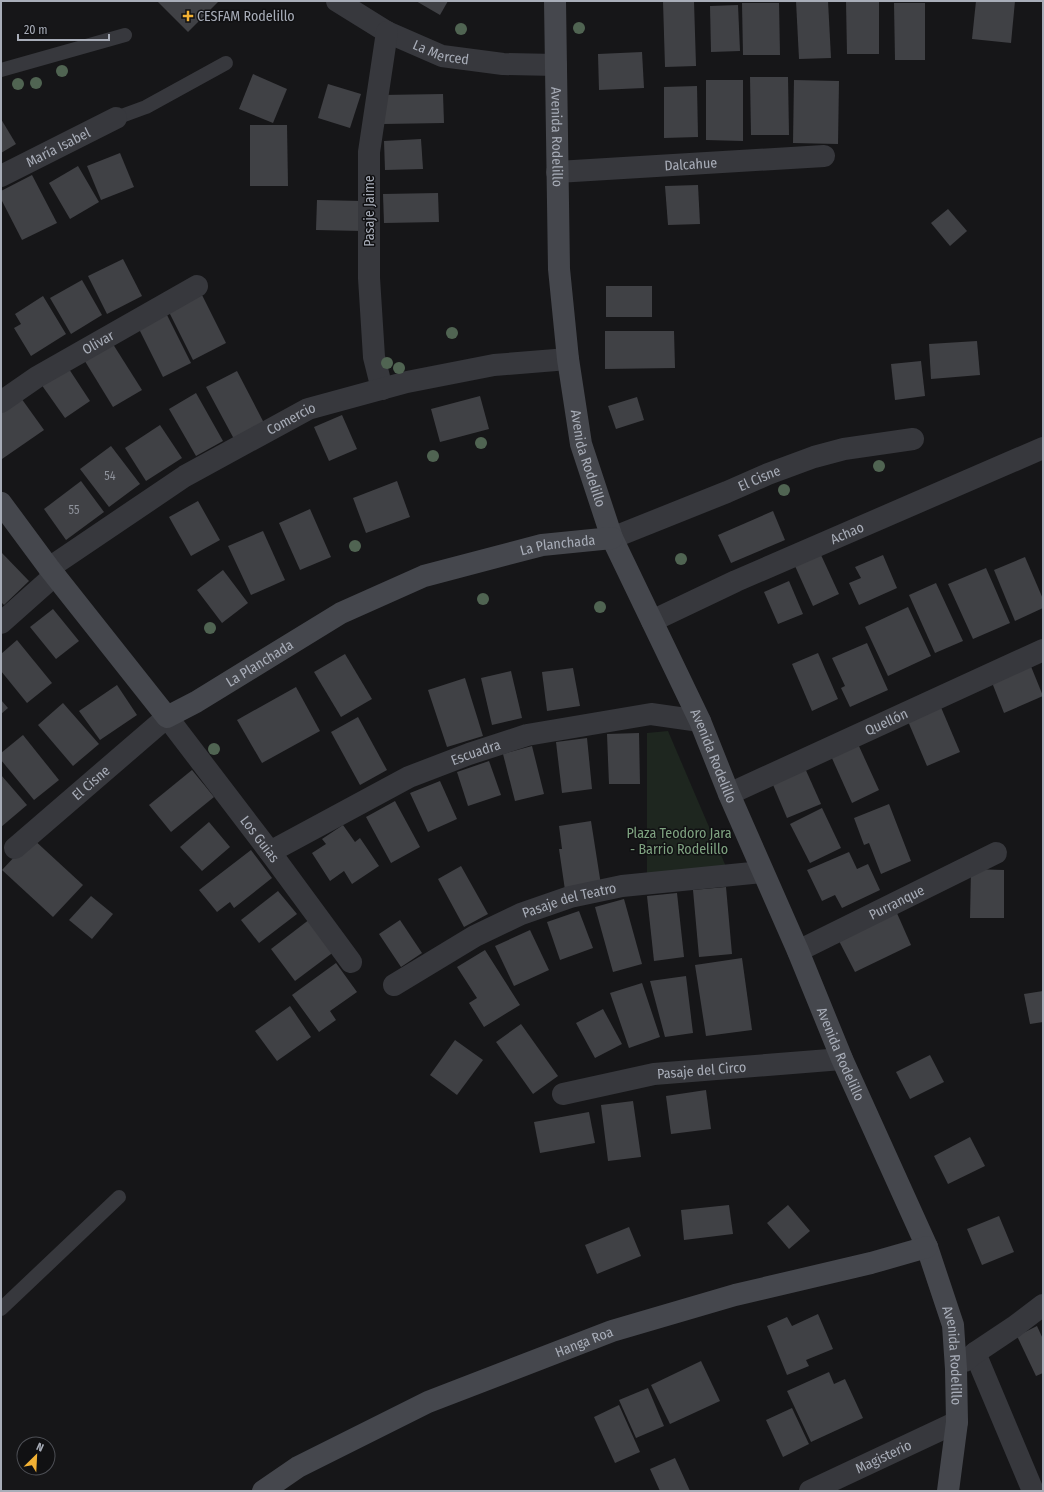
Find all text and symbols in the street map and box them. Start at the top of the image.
place label: CESFAM Rodelillo [197,8,295,25]
marker: CESFAM Rodelillo [182,10,194,22]
scale bar [18,16,109,42]
text: 20 m [24,23,48,37]
street label: La Merced [410,36,470,68]
street label: Avenida Rodelillo [548,87,566,187]
street label: María Isabel [23,124,93,171]
street label: Dalcahue [664,154,718,174]
street label: Pasaje Jaime [361,175,378,247]
street label: Olivar [79,327,117,358]
street label: Comercio [264,399,317,438]
street label: Avenida Rodelillo [567,409,610,509]
street label: El Cisne [735,462,783,495]
house number: 54 [104,469,116,483]
house number: 55 [69,503,80,517]
street label: Achao [828,518,866,548]
street label: La Planchada [518,531,596,559]
street label: La Planchada [223,636,296,690]
street label: Quellón [862,705,910,739]
street label: Avenida Rodelillo [687,706,740,806]
street label: Escuadra [448,736,503,769]
street label: El Cisne [68,762,113,804]
street label: Los Guias [237,812,283,866]
park label: Plaza Teodoro Jara - Barrio Rodelillo [626,825,732,858]
street label: Pasaje del Teatro [520,879,618,921]
street label: Purranque [866,881,927,923]
street label: Avenida Rodelillo [813,1005,868,1103]
street label: Pasaje del Circo [656,1058,747,1082]
street label: Avenida Rodelillo [939,1303,965,1405]
street label: Hanga Roa [553,1323,616,1361]
north arrow [16,1436,56,1476]
street label: Magisterio [853,1436,914,1477]
text: N [34,1440,46,1455]

